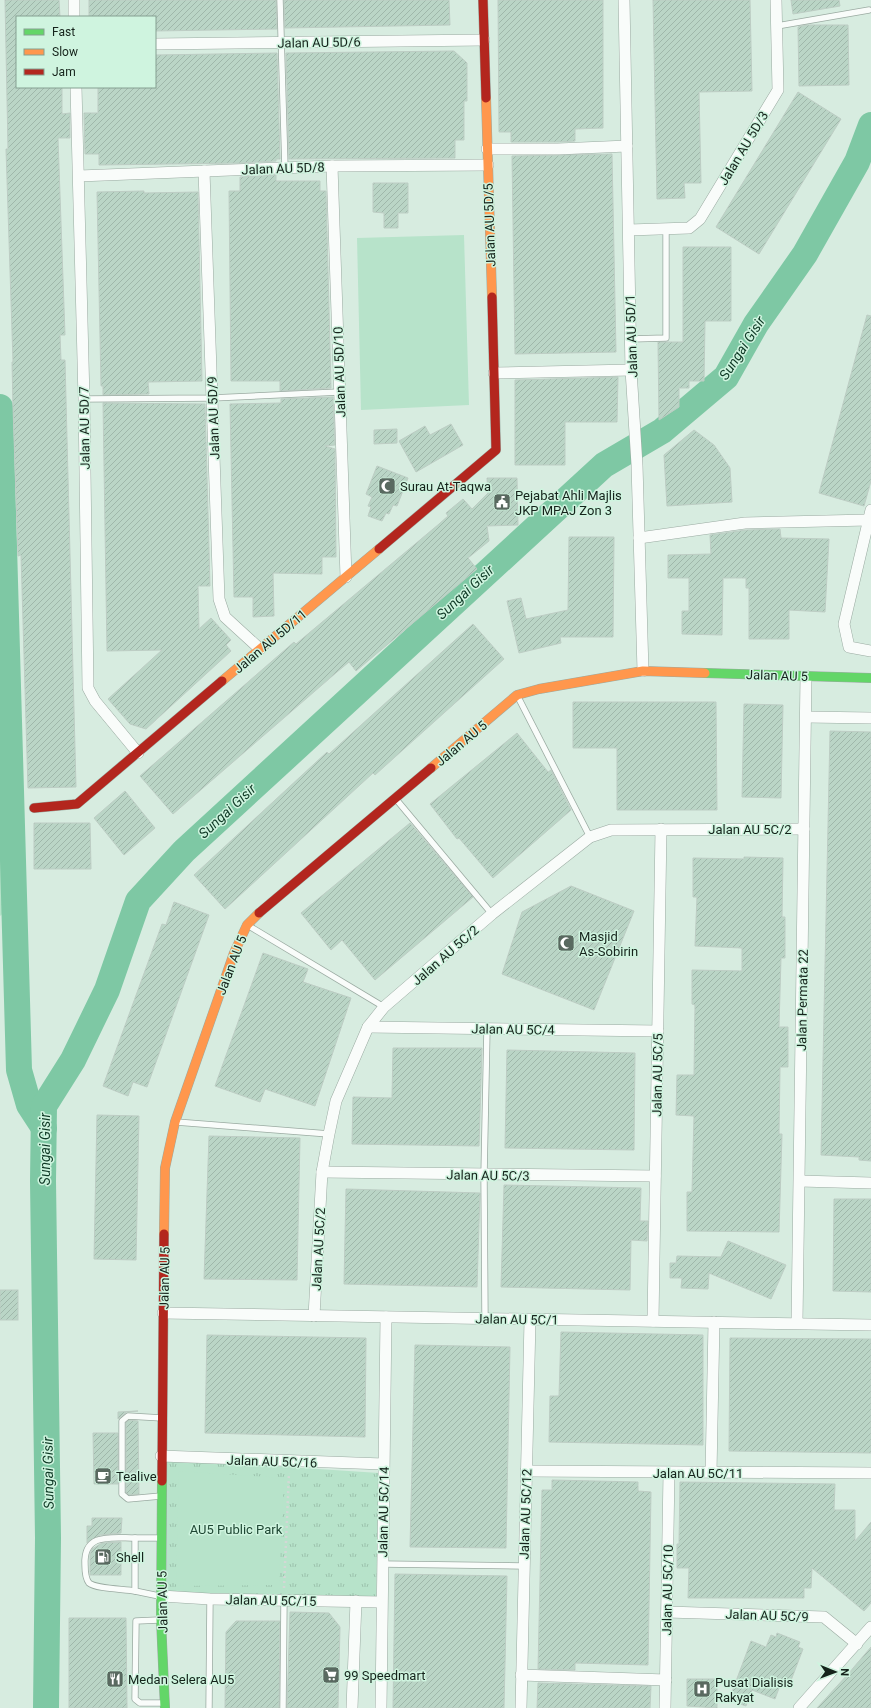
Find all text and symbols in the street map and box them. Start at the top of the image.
legend [16,16,156,88]
text: Fast [52,25,75,39]
street label: Jalan AU 5D/6 [277,34,361,51]
text: Slow [52,45,78,59]
text: Jam [52,65,76,79]
street label: Jalan AU 5D/3 [716,109,771,188]
street label: Jalan AU 5D/8 [241,160,325,177]
street label: Jalan AU 5D/5 [481,183,498,267]
street label: Jalan AU 5D/1 [623,294,640,378]
water label: Sungai Gisir [716,313,769,383]
street label: Jalan AU 5D/10 [330,326,349,418]
street label: Jalan AU 5D/9 [205,376,222,460]
street label: Jalan AU 5D/7 [76,386,93,470]
mosque icon: Surau At-Taqwa [377,476,397,496]
place label: Surau At-Taqwa [400,479,491,494]
place label: Pejabat Ahli Majlis JKP MPAJ Zon 3 [515,488,622,518]
public building icon: Pejabat Ahli Majlis JKP MPAJ Zon 3 [492,492,512,512]
water label: Sungai Gisir [433,561,497,622]
street label: Jalan AU 5D/11 [231,606,310,676]
street label: Jalan AU 5 [746,667,808,684]
street label: Jalan AU 5 [433,718,490,769]
water label: Sungai Gisir [195,780,259,841]
street label: Jalan AU 5C/2 [708,822,792,837]
street label: Jalan AU 5C/2 [409,922,482,988]
place label: Masjid As-Sobirin [579,929,638,959]
street label: Jalan AU 5 [213,933,250,997]
mosque icon: Masjid As-Sobirin [556,933,576,953]
street label: Jalan Permata 22 [794,949,811,1051]
street label: Jalan AU 5C/4 [471,1021,555,1038]
street label: Jalan AU 5C/5 [649,1033,666,1117]
water label: Sungai Gisir [37,1112,53,1185]
street label: Jalan AU 5C/3 [446,1167,530,1184]
street label: Jalan AU 5C/2 [309,1207,328,1291]
street label: Jalan AU 5 [156,1247,173,1309]
street label: Jalan AU 5C/1 [475,1311,559,1328]
water label: Sungai Gisir [39,1436,57,1509]
street label: Jalan AU 5C/16 [226,1452,318,1471]
cafe icon: Tealive [93,1466,113,1486]
street label: Jalan AU 5C/14 [375,1466,392,1557]
street label: Jalan AU 5C/11 [653,1466,743,1481]
street label: Jalan AU 5C/12 [516,1468,535,1560]
place label: Tealive [116,1469,157,1484]
park label: AU5 Public Park [190,1522,283,1537]
street label: Jalan AU 5C/10 [659,1545,676,1635]
fuel station icon: Shell [93,1547,113,1567]
place label: Shell [116,1550,144,1565]
street label: Jalan AU 5 [154,1571,171,1633]
street label: Jalan AU 5C/15 [226,1592,316,1609]
street label: Jalan AU 5C/9 [725,1607,809,1624]
north arrow [815,1652,855,1692]
supermarket icon: 99 Speedmart [321,1665,341,1685]
place label: 99 Speedmart [344,1668,425,1683]
text: N [838,1668,851,1676]
restaurant icon: Medan Selera AU5 [105,1669,125,1689]
place label: Medan Selera AU5 [128,1672,234,1687]
place label: Pusat Dialisis Rakyat [715,1675,794,1705]
hospital icon: Pusat Dialisis Rakyat [692,1679,712,1699]

